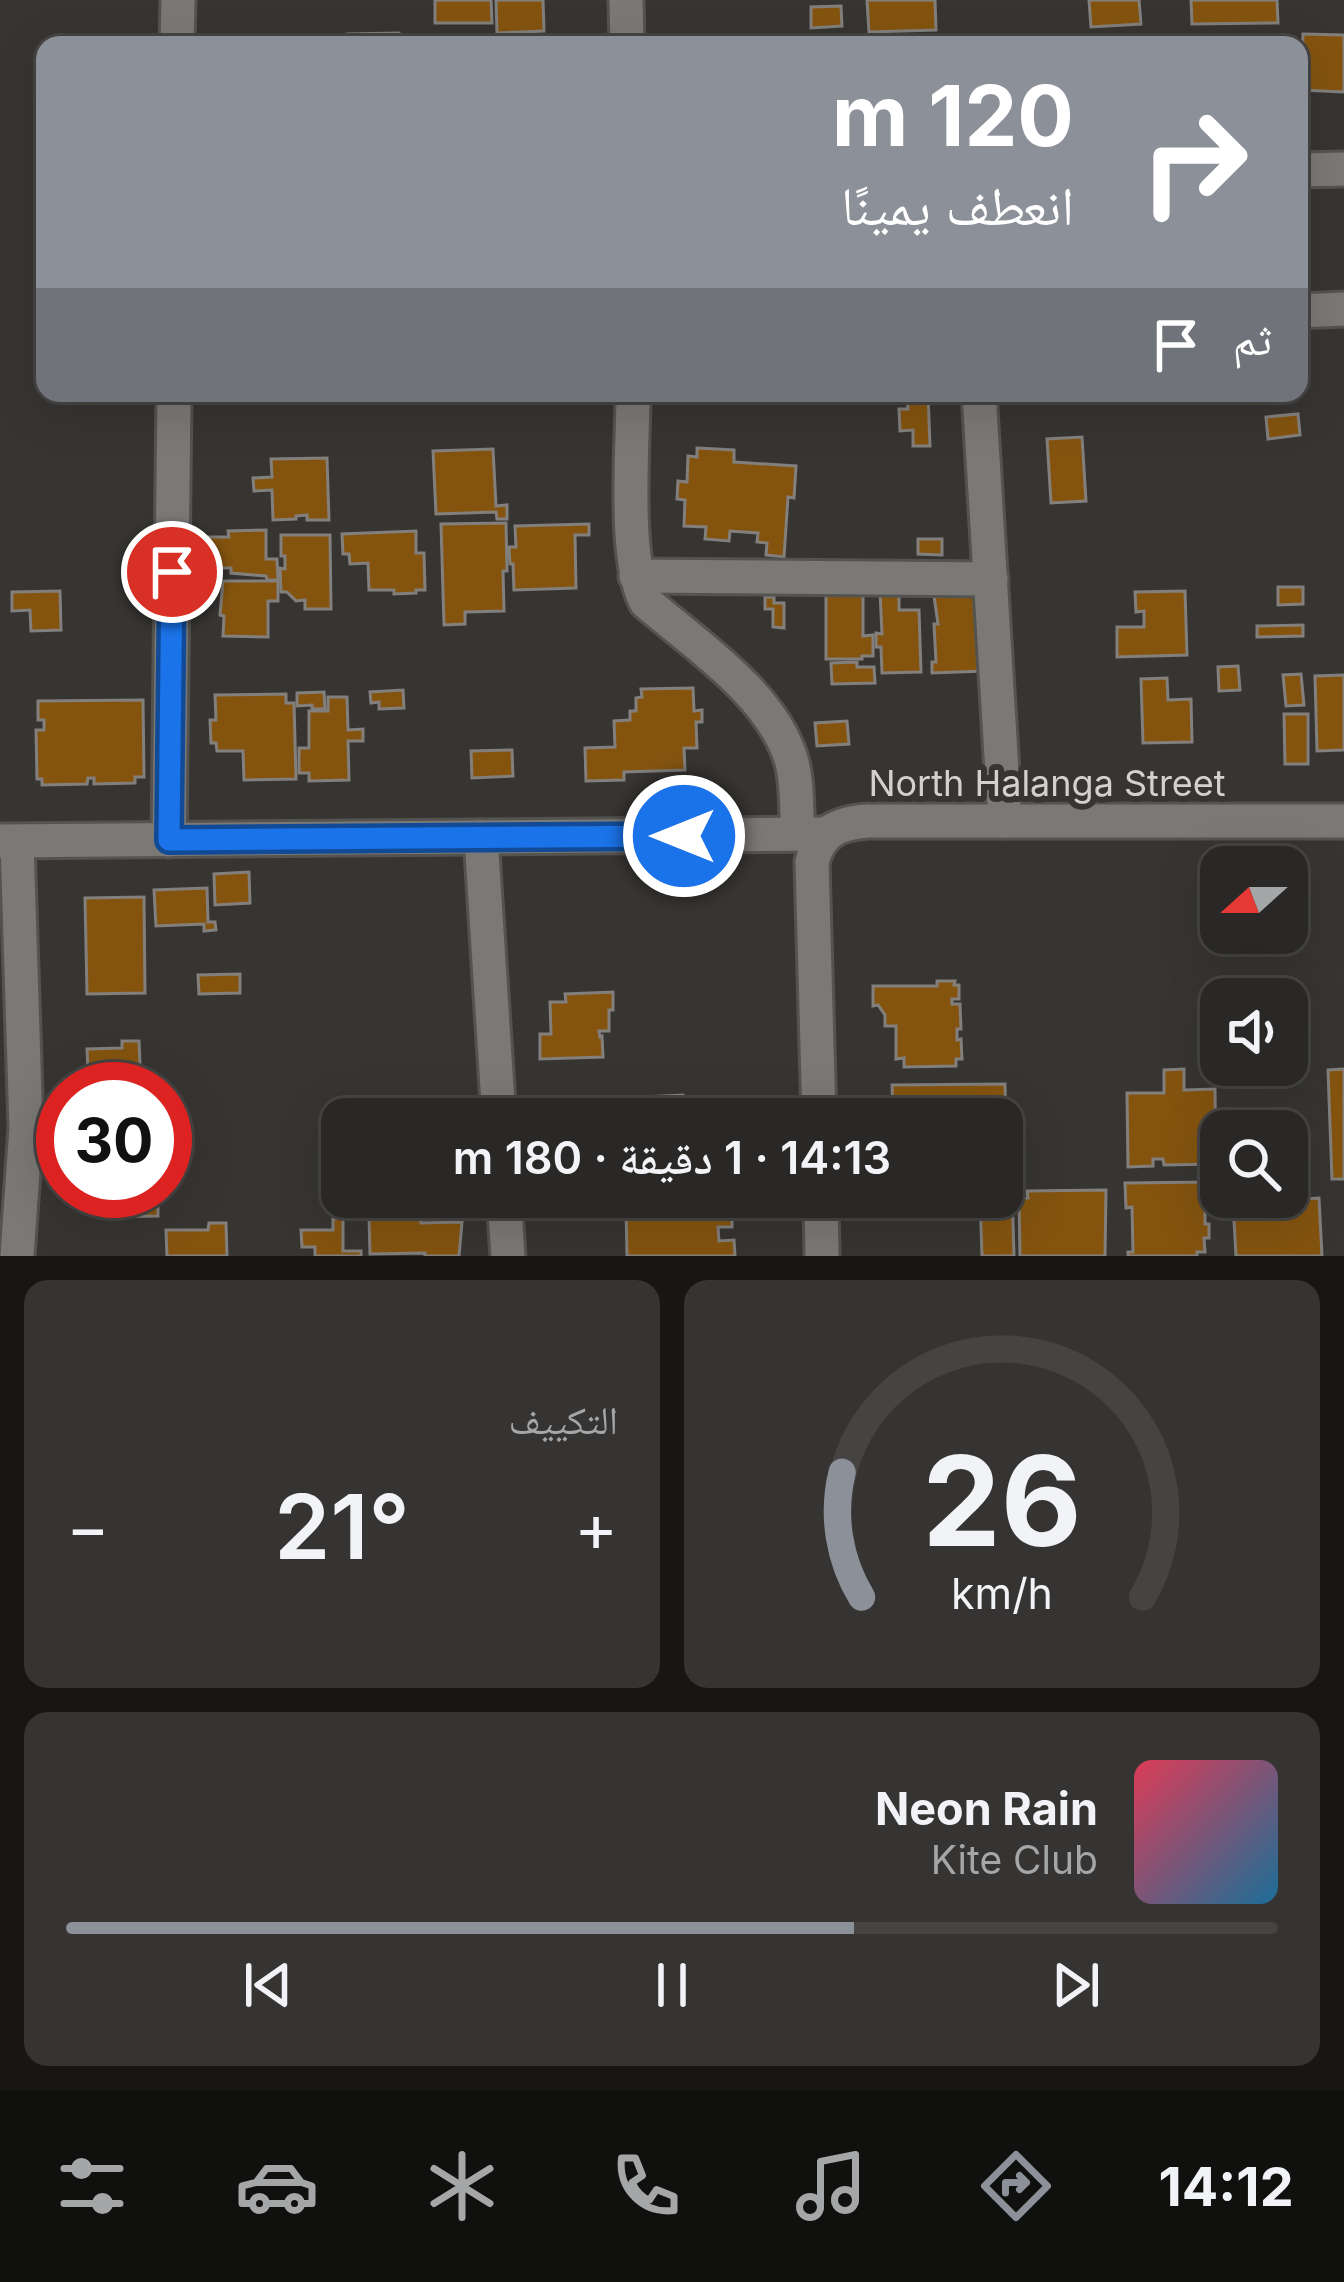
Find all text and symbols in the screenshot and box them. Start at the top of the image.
text: 120 m [832,65,1074,166]
icon: right [1116,84,1272,240]
text: انعطف يمينًا [841,173,1074,238]
text: ثم [1233,311,1272,366]
icon: arrive [1143,312,1209,378]
pin [121,521,223,623]
icon: arrive [139,539,205,605]
street label: North Halanga Street [868,761,1226,805]
position arrow [621,773,747,899]
north arrow [1200,846,1308,954]
map controls [1200,846,1308,1218]
button: sound [1200,978,1308,1086]
speed limit sign: 30 [36,1062,192,1218]
button: search [1200,1110,1308,1218]
text: 14:13 · 1 دقيقة · 180 m [453,1130,891,1185]
text: التكييف [509,1396,618,1443]
text: 26 [922,1425,1082,1576]
text: 21° [274,1472,410,1581]
text: − [66,1487,110,1567]
text: + [574,1487,618,1567]
text: km/h [951,1567,1053,1619]
text: Neon Rain [875,1781,1098,1836]
text: Kite Club [931,1836,1098,1883]
icon: previous [235,1952,301,2018]
icon: pause [639,1952,705,2018]
icon: next [1043,1952,1109,2018]
icon: filters [50,2144,134,2228]
icon: car [235,2144,319,2228]
icon: climate [420,2144,504,2228]
icon: phone [604,2144,688,2228]
icon: music [789,2144,873,2228]
icon: directions [974,2144,1058,2228]
text: 14:12 [1159,2154,1294,2219]

